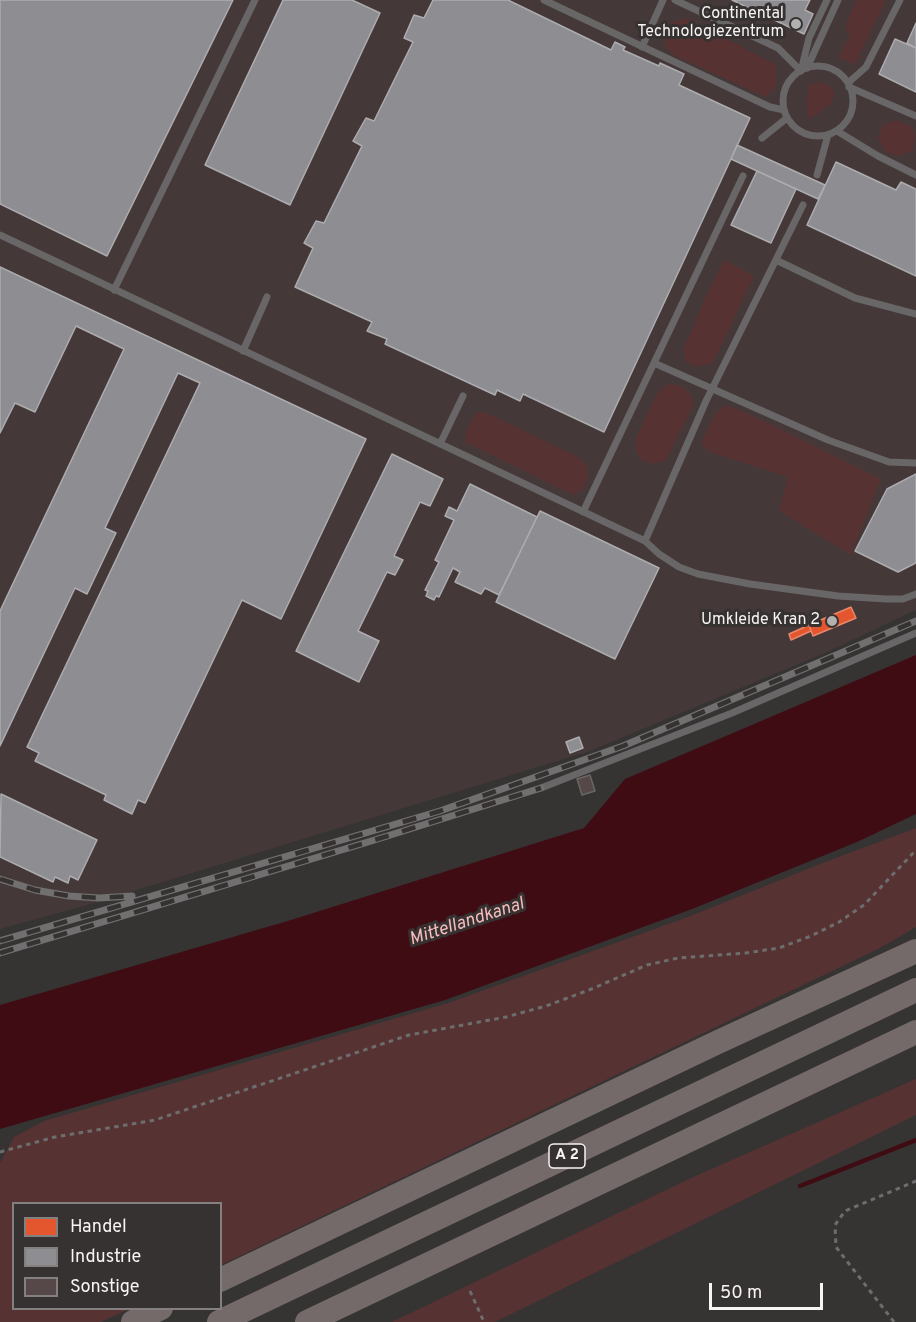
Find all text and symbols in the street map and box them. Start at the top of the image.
place label: Continental Technologiezentrum [637,5,784,43]
marker: Continental Technologiezentrum [789,17,803,31]
place label: Umkleide Kran 2 [701,611,820,631]
marker: Umkleide Kran 2 [825,614,839,628]
water label: Mittellandkanal [407,894,527,952]
road number: A 2 [549,1144,585,1168]
legend [12,1202,222,1310]
text: Handel [70,1216,127,1239]
text: Industrie [70,1246,141,1269]
scale bar [712,1271,826,1309]
text: Sonstige [70,1276,140,1299]
text: 50 m [720,1282,762,1305]

